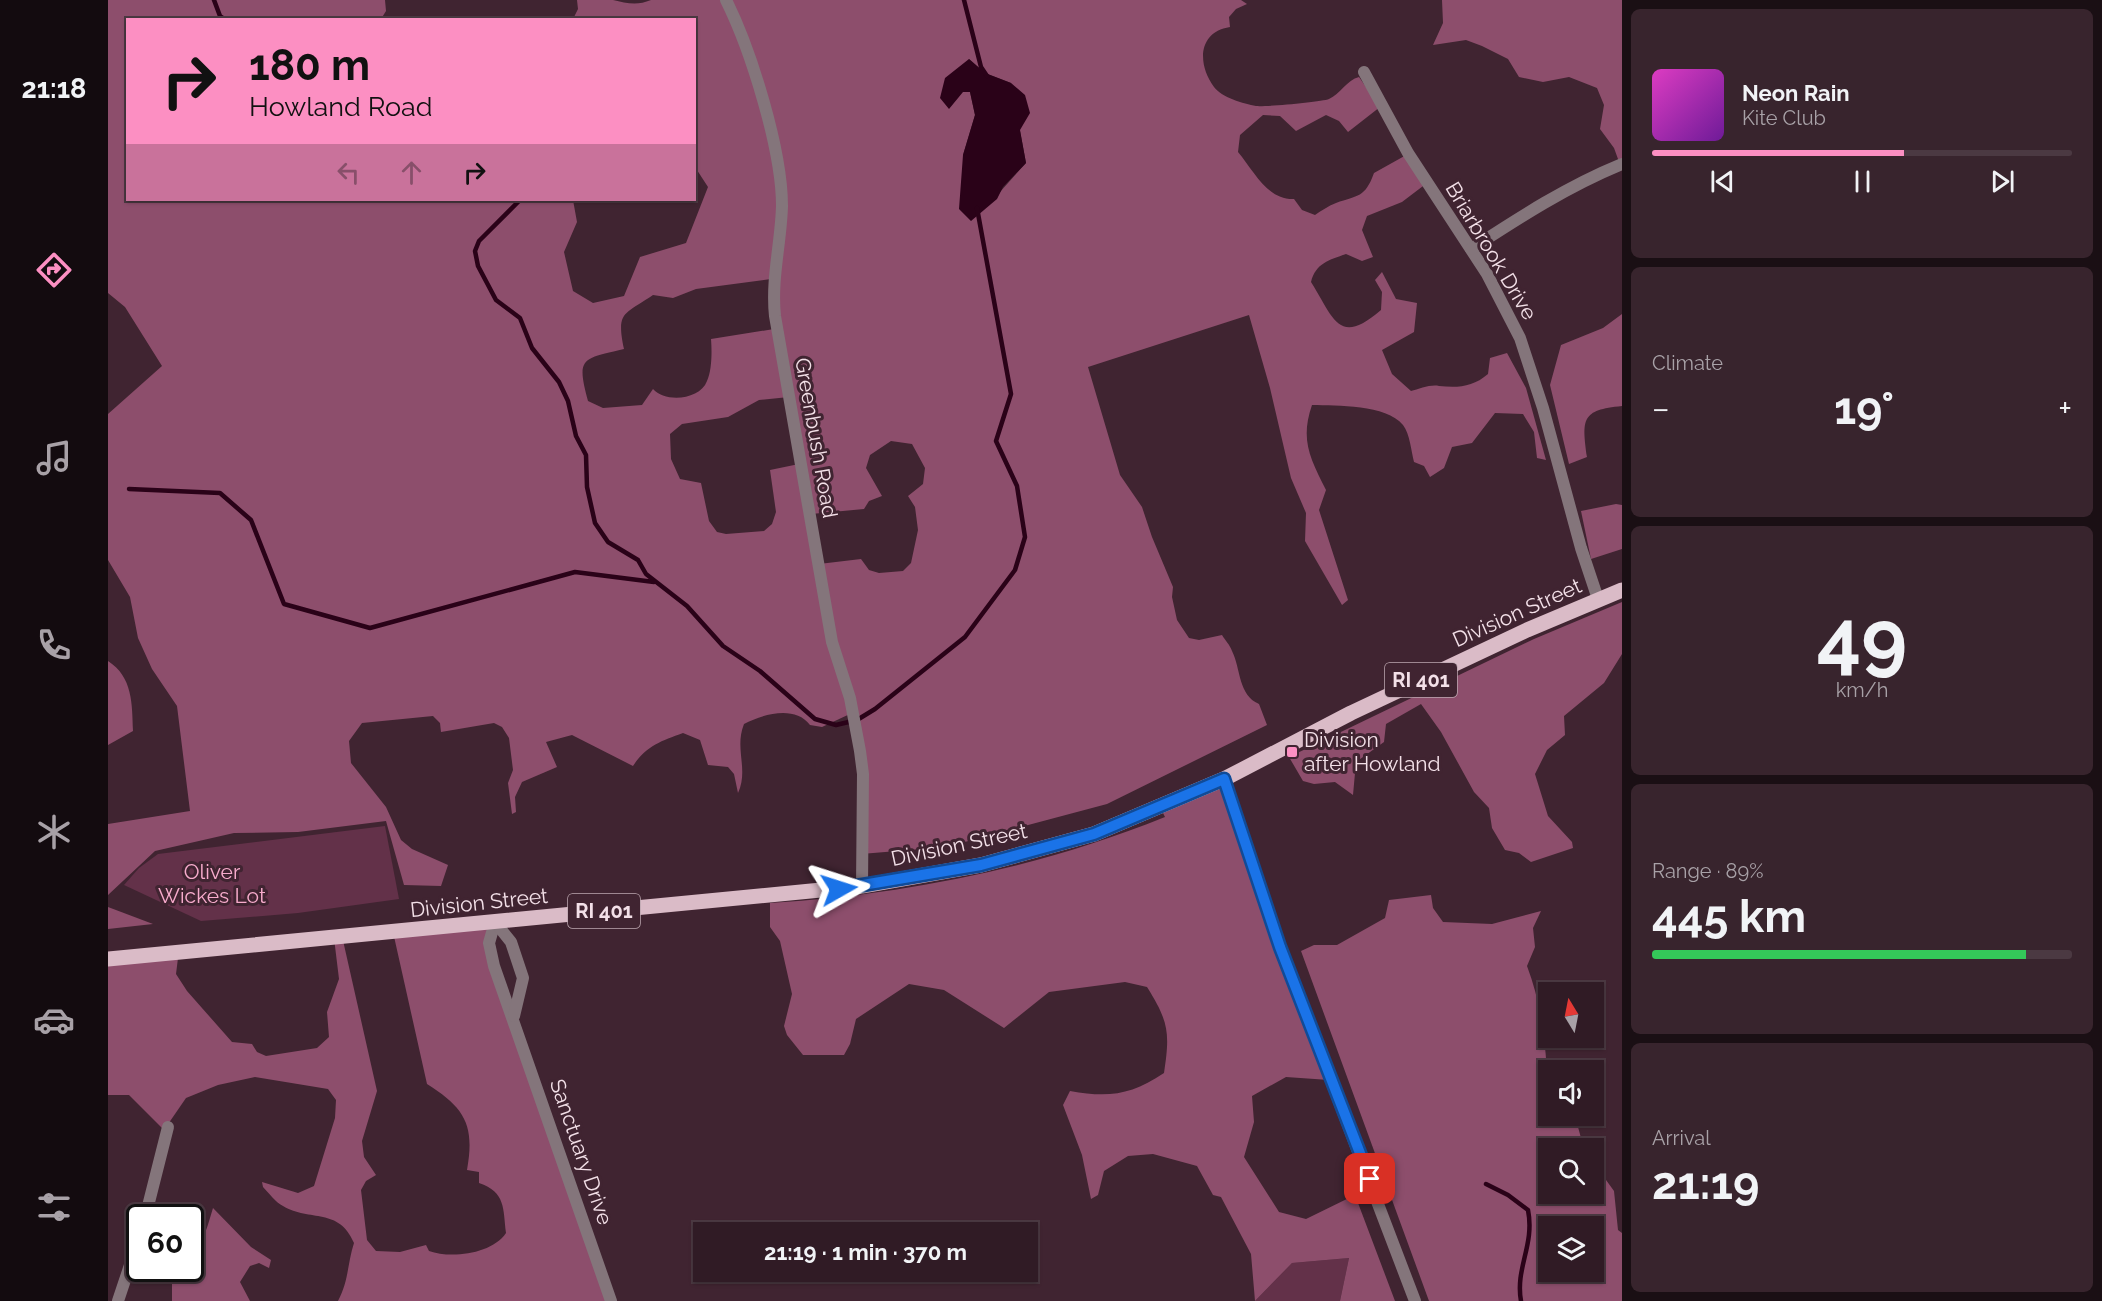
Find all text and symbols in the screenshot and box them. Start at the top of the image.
text: 180 m [249,41,370,90]
icon: right [150,42,228,120]
text: 21:18 [22,73,86,104]
text: Neon Rain [1742,80,1850,106]
text: Howland Road [249,91,432,122]
text: Kite Club [1742,106,1826,130]
icon: left [332,156,365,189]
icon: ahead [395,156,428,189]
icon: right [458,156,491,189]
icon: previous [1706,165,1739,198]
icon: pause [1846,165,1879,198]
icon: next [1986,165,2019,198]
street label: Briarbrook Drive [1440,177,1542,324]
icon: directions [33,249,75,291]
text: Climate [1652,351,1723,375]
street label: Greenbush Road [790,356,843,520]
text: 19° [1834,382,1894,435]
text: − [1652,389,1670,428]
text: + [2058,389,2072,428]
icon: music [33,437,75,479]
street label: Division Street [1448,573,1585,652]
text: 49 [1817,593,1907,684]
icon: phone [33,624,75,666]
road number: RI 401 [1385,663,1457,697]
text: km/h [1836,678,1888,702]
place label: Division after Howland [1304,727,1441,776]
marker: Division after Howland [1285,745,1299,759]
icon: climate [33,811,75,853]
street label: Division Street [889,818,1029,871]
position arrow [807,857,871,921]
park label: Oliver Wickes Lot [158,859,266,908]
text: Range · 89% [1652,859,1763,883]
street label: Division Street [409,883,549,922]
text: 445 km [1652,890,1806,943]
road number: RI 401 [568,894,640,928]
north arrow [1538,982,1604,1048]
map controls [1538,982,1604,1282]
icon: car [33,999,75,1041]
button: sound [1538,1060,1604,1126]
street label: Sanctuary Drive [545,1076,618,1228]
text: Arrival [1652,1126,1711,1150]
button: search [1538,1138,1604,1204]
pin [1344,1153,1395,1204]
text: 21:19 [1652,1157,1759,1210]
icon: arrive [1353,1162,1386,1195]
icon: filters [33,1186,75,1228]
speed limit sign: 60 [126,1204,204,1282]
button: layers [1538,1216,1604,1282]
text: 21:19 · 1 min · 370 m [764,1239,967,1265]

